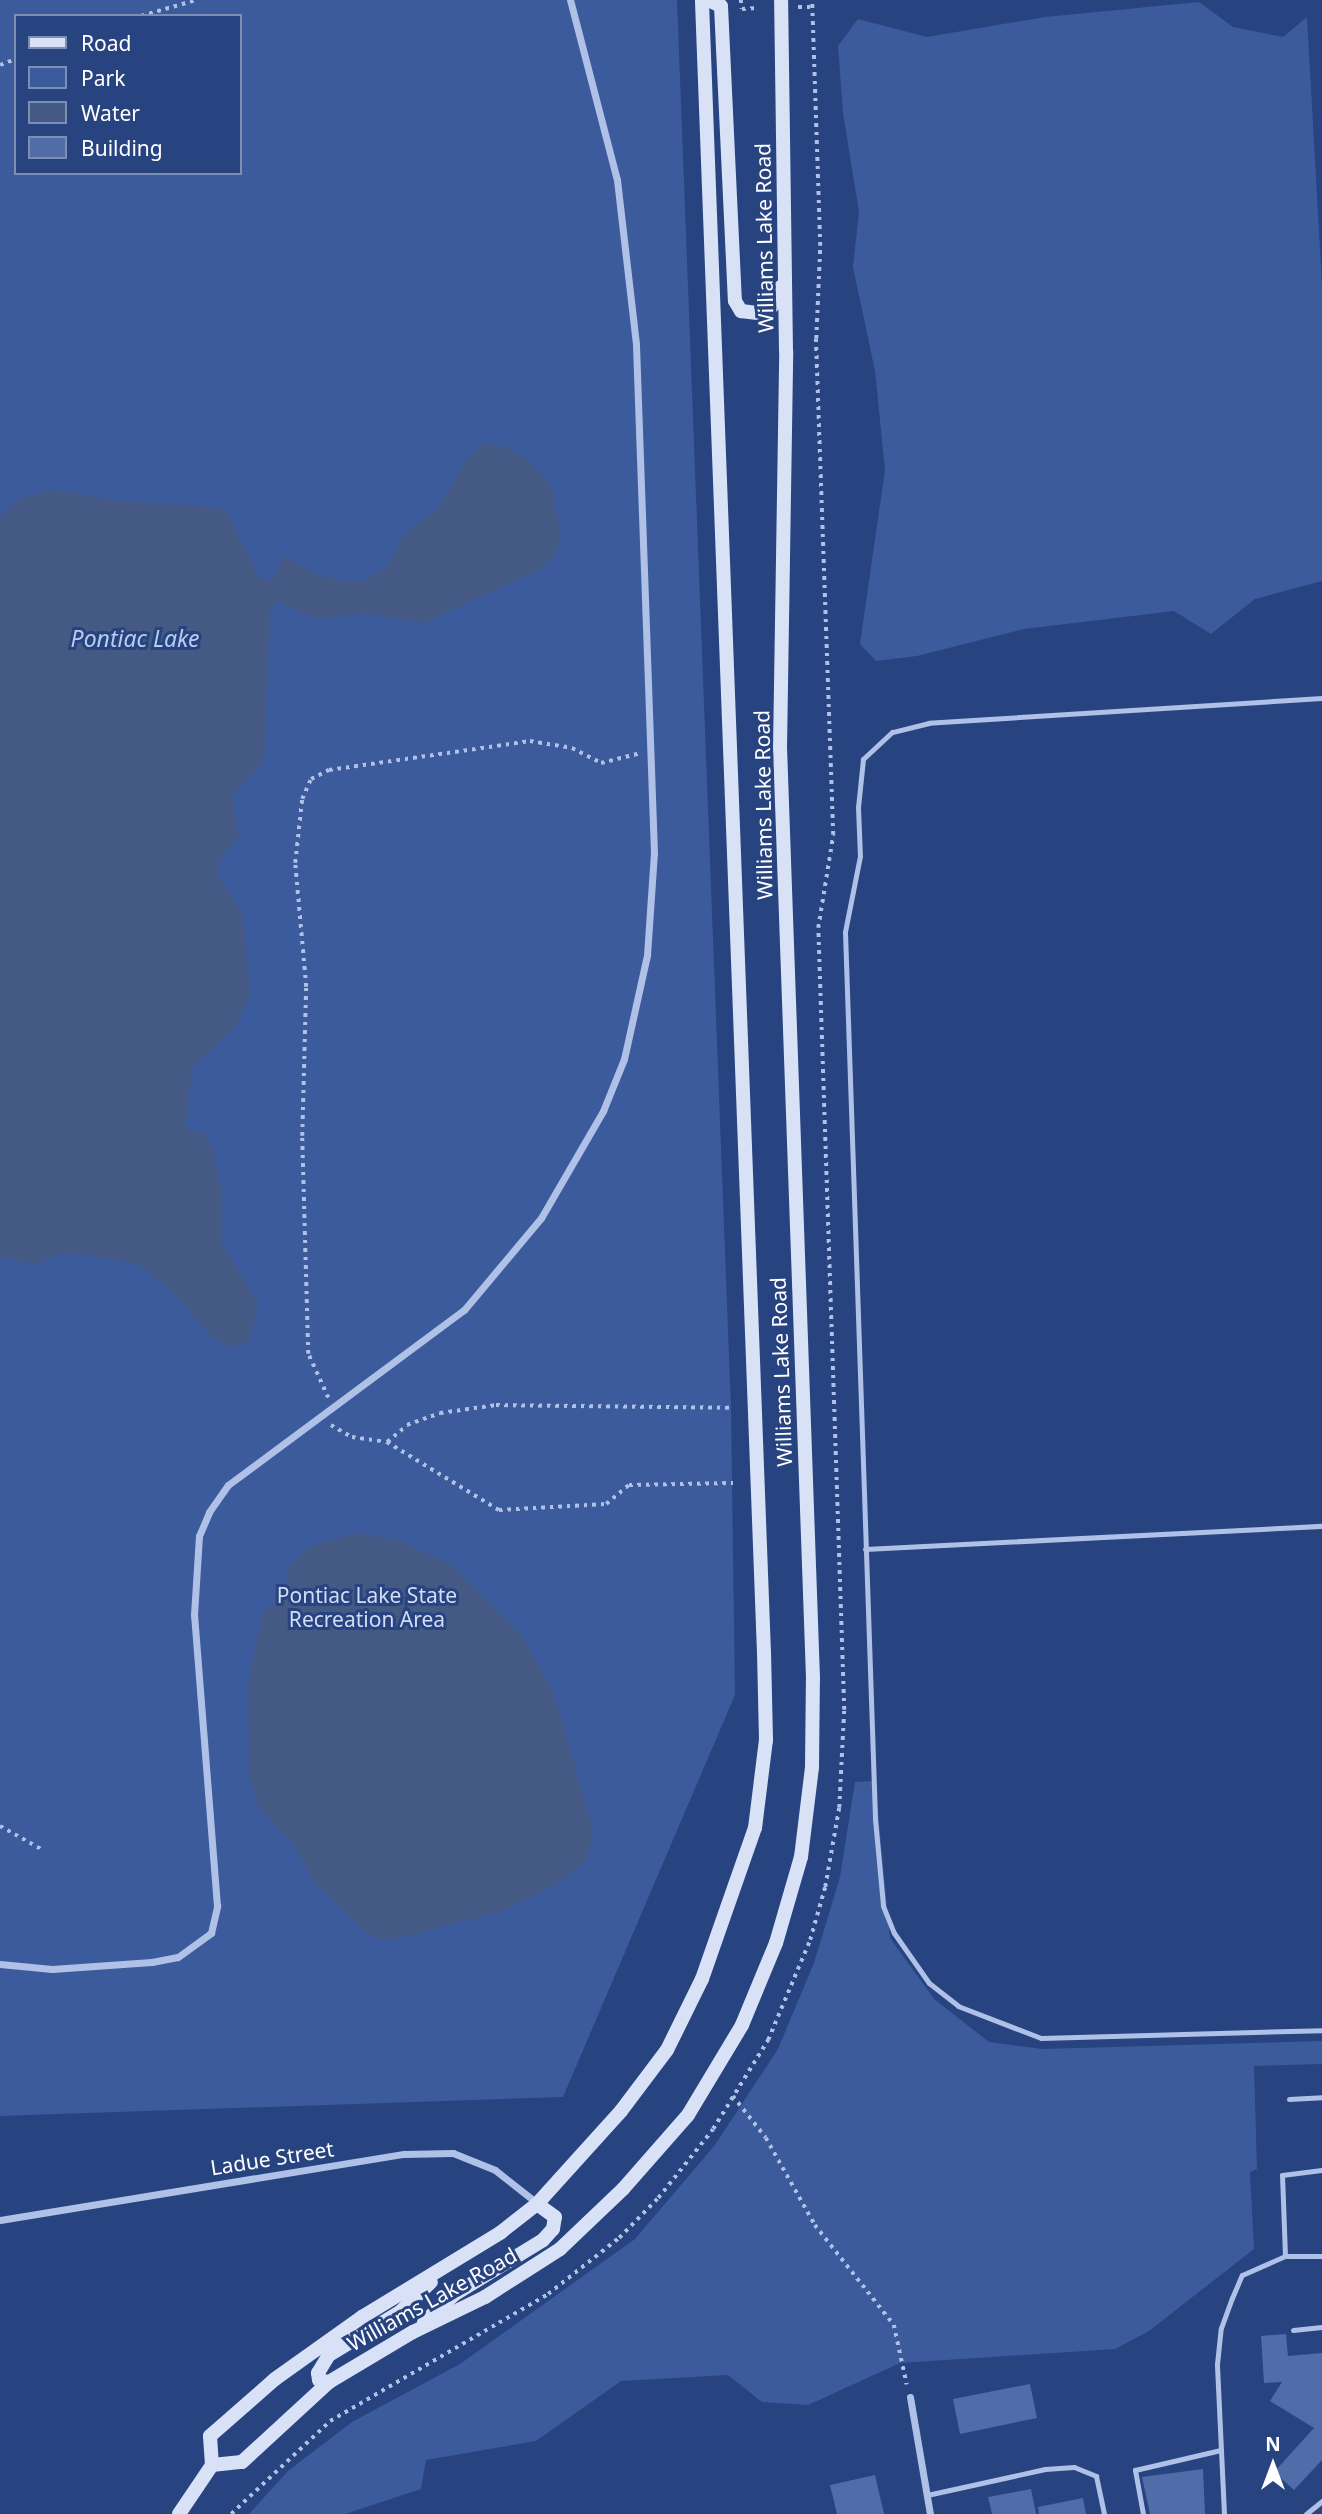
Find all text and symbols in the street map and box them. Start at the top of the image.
legend [14,14,242,175]
text: Road [81,29,131,57]
text: Park [81,64,125,92]
text: Water [81,99,140,127]
text: Building [81,134,163,162]
street label: Williams Lake Road [750,143,778,333]
water label: Pontiac Lake [71,624,199,652]
street label: Williams Lake Road [749,710,777,900]
street label: Williams Lake Road [765,1277,797,1467]
park label: Pontiac Lake State Recreation Area [277,1582,457,1632]
street label: Ladue Street [208,2136,336,2180]
street label: Williams Lake Road [343,2242,521,2356]
north arrow [1238,2430,1308,2500]
text: N [1265,2431,1281,2457]

